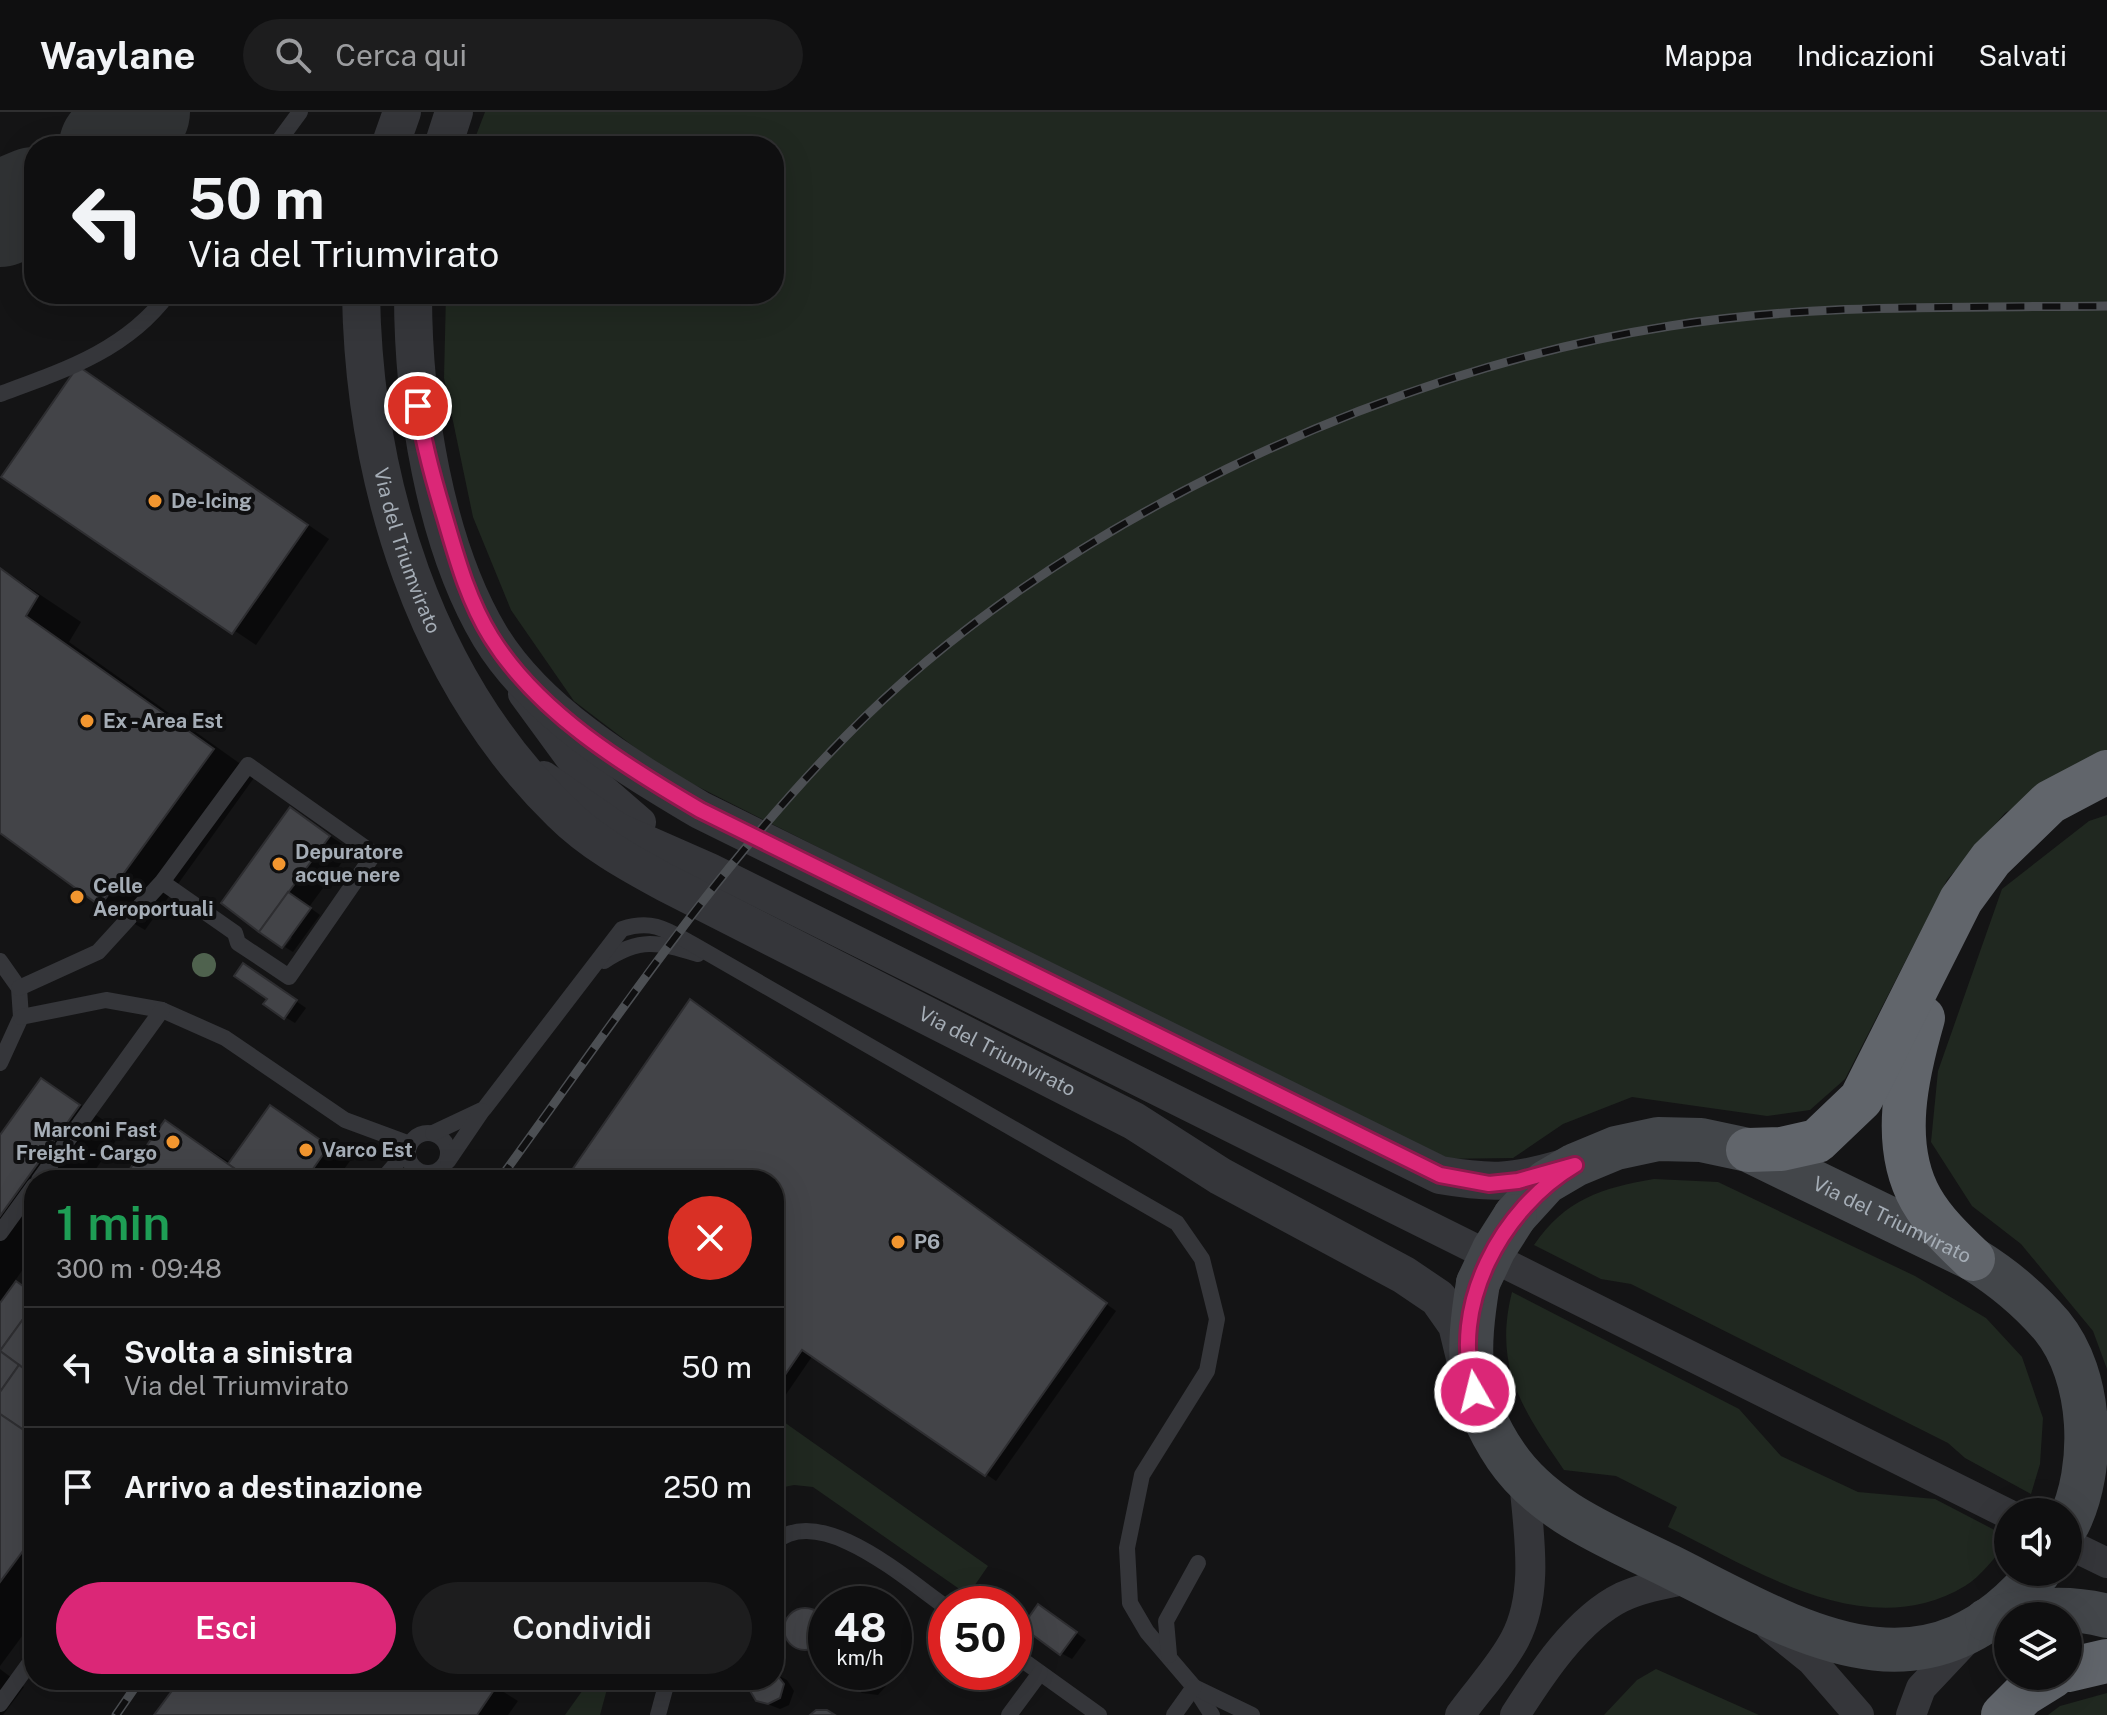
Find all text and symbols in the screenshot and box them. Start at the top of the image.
search box [243,19,803,91]
text: Waylane [40,33,195,78]
icon: search [271,33,315,77]
text: Cerca qui [335,37,467,73]
text: Mappa [1664,39,1753,72]
text: Indicazioni [1797,39,1934,72]
text: Salvati [1978,39,2067,72]
text: 50 m [188,166,325,232]
icon: left [56,168,160,272]
text: Via del Triumvirato [188,233,499,275]
pin [384,372,452,440]
icon: arrive [396,384,440,428]
street label: Via del Triumvirato [369,465,446,637]
place label: De-Icing [171,489,252,513]
marker: De-Icing [146,492,164,510]
place label: Ex - Area Est [103,709,223,733]
marker: Ex - Area Est [78,712,96,730]
place label: Depuratore acque nere [295,840,403,887]
marker: Depuratore acque nere [270,855,288,873]
place label: Celle Aeroportuali [93,874,214,921]
marker: Celle Aeroportuali [68,888,86,906]
street label: Via del Triumvirato [914,1001,1080,1101]
place label: Marconi Fast Freight - Cargo [16,1118,157,1165]
marker: Marconi Fast Freight - Cargo [164,1133,182,1151]
place label: Varco Est [322,1138,413,1162]
marker: Varco Est [297,1141,315,1159]
street label: Via del Triumvirato [1809,1171,1975,1268]
text: 1 min [56,1194,170,1251]
button: close [668,1196,752,1280]
place label: P6 [914,1230,940,1254]
marker: P6 [889,1233,907,1251]
text: 300 m · 09:48 [56,1253,222,1284]
text: Svolta a sinistra [124,1334,353,1370]
icon: left [56,1345,100,1389]
text: 50 m [681,1349,752,1385]
position arrow [1433,1350,1517,1434]
text: Via del Triumvirato [124,1370,349,1401]
icon: arrive [56,1465,100,1509]
text: Arrivo a destinazione [124,1469,423,1505]
text: 250 m [663,1469,752,1505]
map controls [1994,1498,2082,1690]
button: sound [1994,1498,2082,1586]
button: Esci [56,1582,396,1674]
button: Condividi [412,1582,752,1674]
speed limit sign: 50 [928,1586,1032,1690]
button: layers [1994,1602,2082,1690]
text: 48 [833,1604,887,1651]
text: km/h [836,1646,884,1670]

